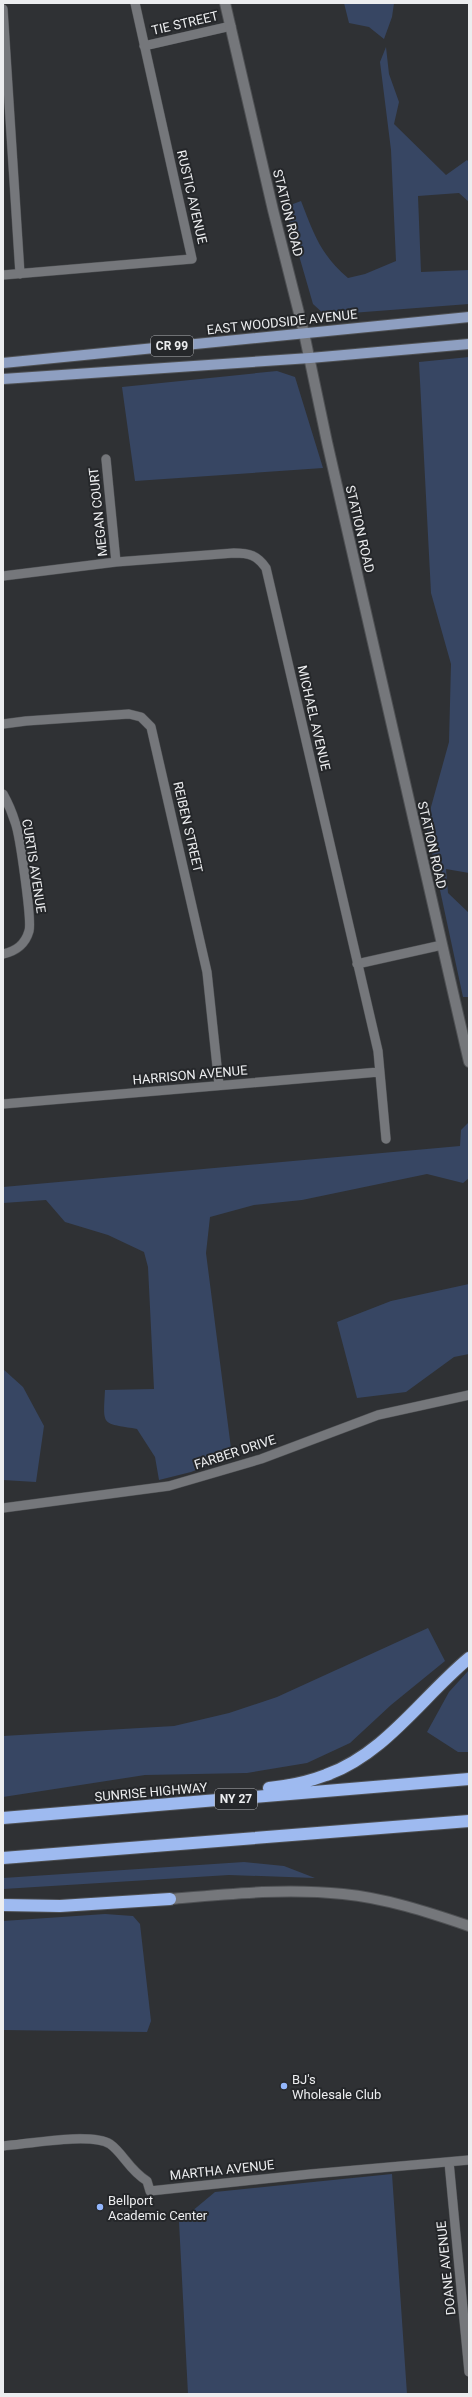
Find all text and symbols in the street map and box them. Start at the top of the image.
street label: TIE STREET [150,8,220,38]
street label: RUSTIC AVENUE [174,149,210,245]
street label: STATION ROAD [270,168,306,258]
street label: EAST WOODSIDE AVENUE [206,307,358,337]
road number: CR 99 [151,336,193,356]
street label: MEGAN COURT [86,466,110,557]
street label: STATION ROAD [343,484,377,574]
street label: MICHAEL AVENUE [295,664,333,772]
street label: REIBEN STREET [170,780,206,874]
street label: STATION ROAD [415,800,449,890]
street label: CURTIS AVENUE [19,818,49,914]
street label: HARRISON AVENUE [132,1063,248,1087]
street label: FARBER DRIVE [192,1432,278,1472]
street label: SUNRISE HIGHWAY [94,1780,208,1804]
road number: NY 27 [215,1789,257,1809]
place label: BJ's Wholesale Club [292,2072,381,2102]
marker: BJ's Wholesale Club [279,2081,289,2091]
street label: MARTHA AVENUE [169,2157,275,2183]
place label: Bellport Academic Center [108,2193,208,2223]
marker: Bellport Academic Center [95,2202,105,2212]
street label: DOANE AVENUE [434,2220,458,2316]

